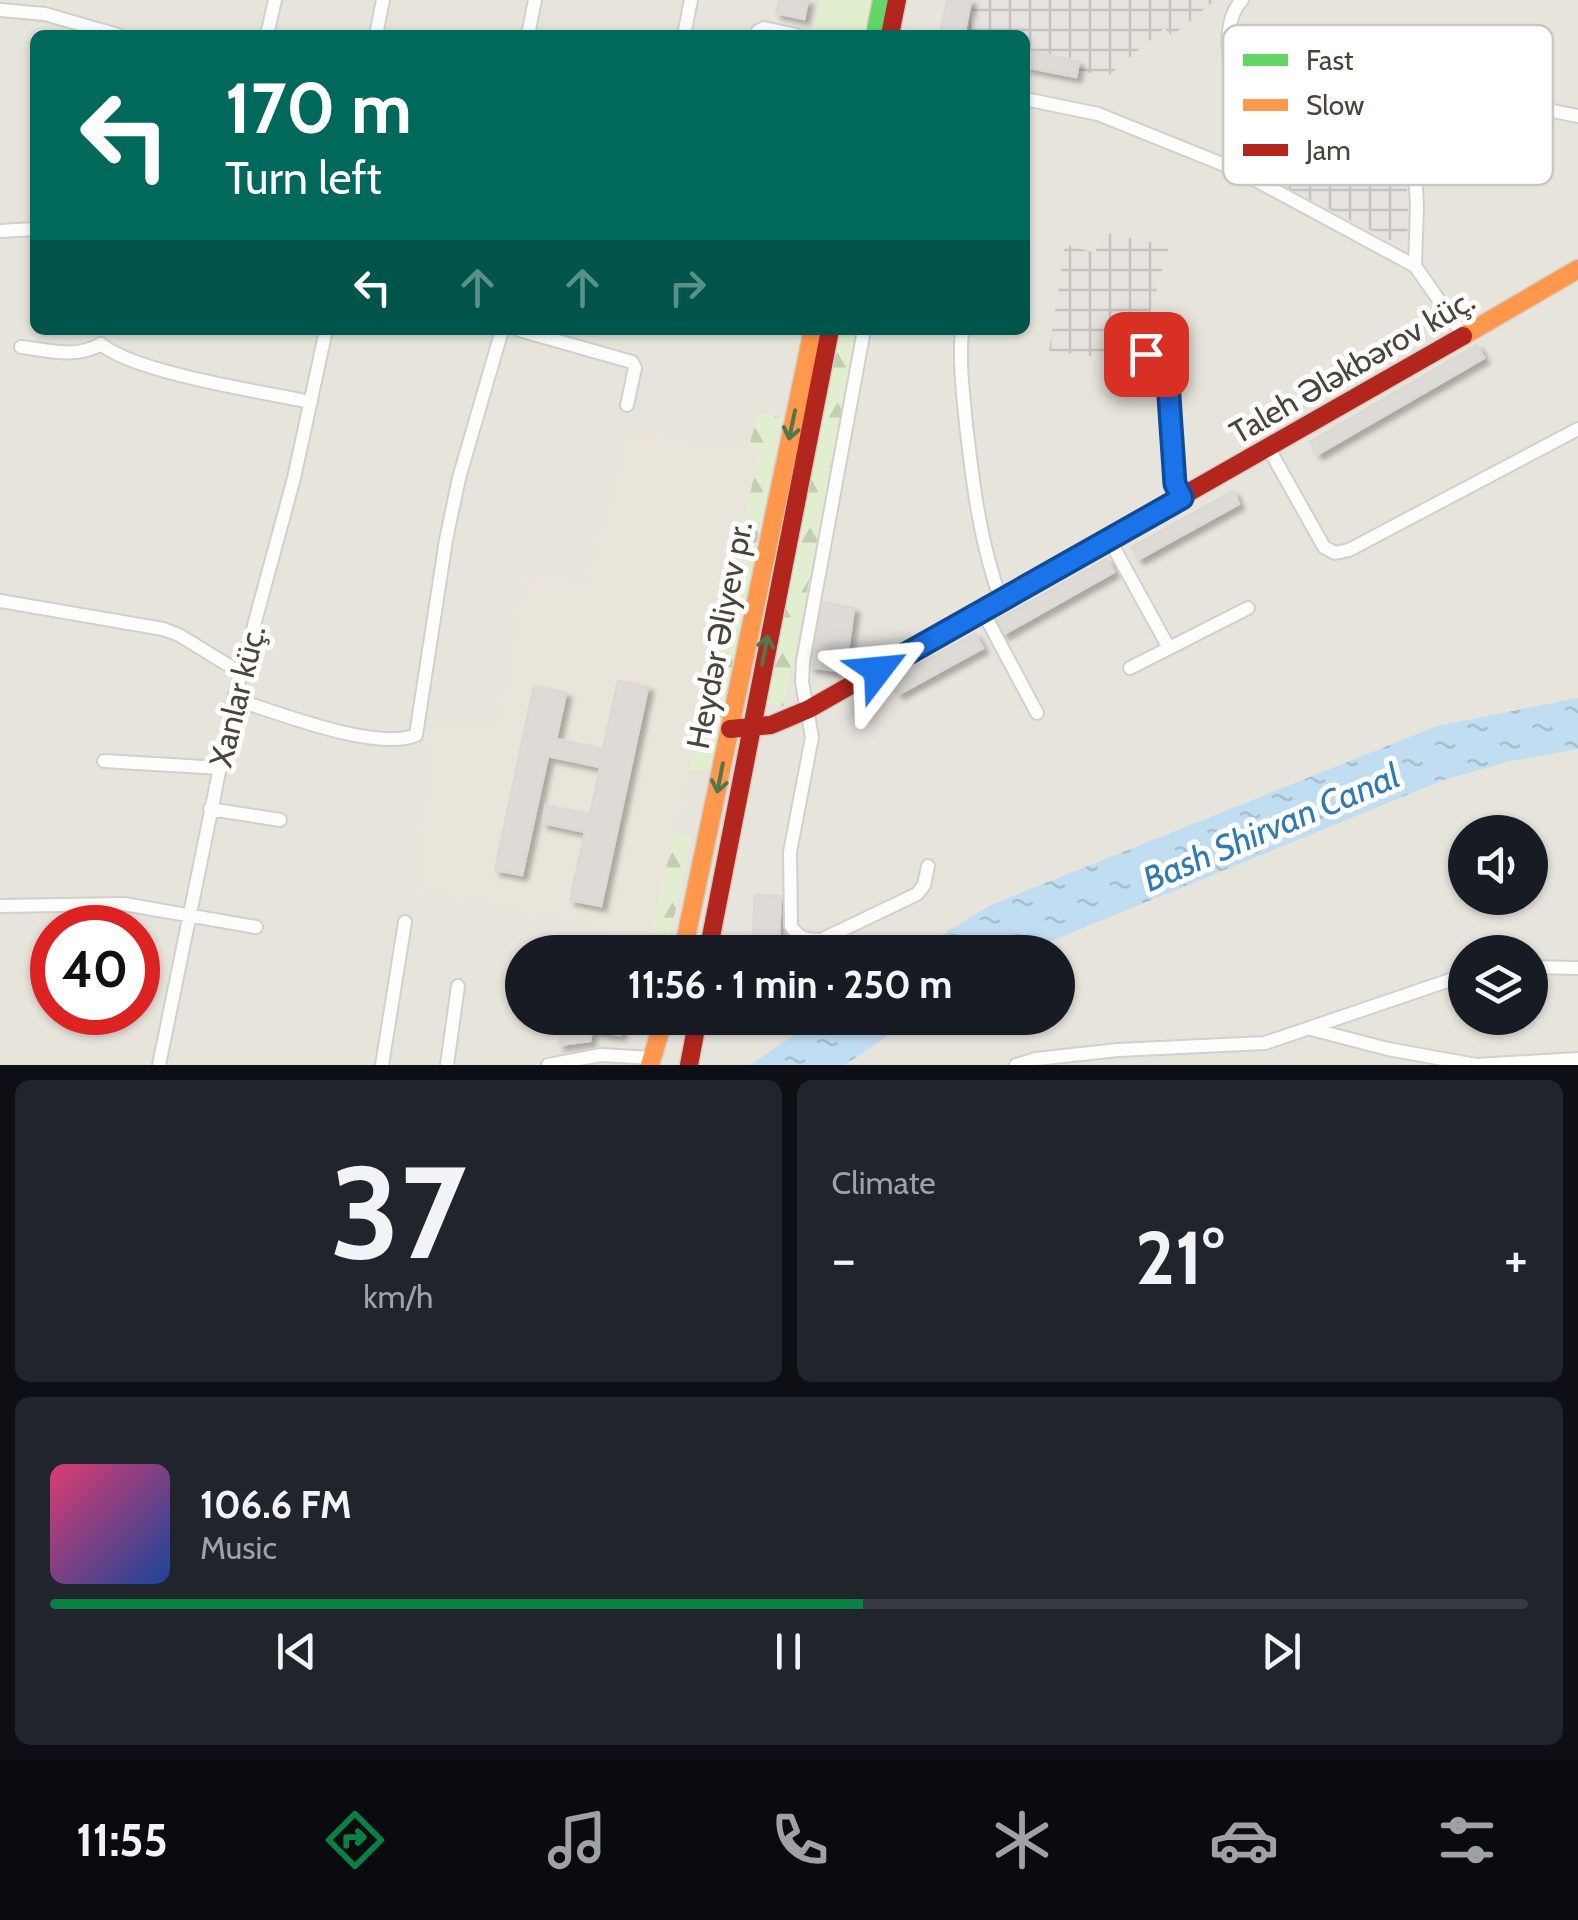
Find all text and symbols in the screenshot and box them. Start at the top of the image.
legend [1223,25,1553,185]
text: Fast [1306,43,1354,77]
text: 170 m [225,65,412,151]
icon: left [60,70,190,200]
text: Slow [1306,88,1364,122]
text: Jam [1305,133,1351,167]
text: Turn left [225,151,382,205]
icon: left [345,260,400,315]
icon: ahead [450,260,505,315]
icon: ahead [555,260,610,315]
icon: right [660,260,715,315]
street label: Taleh Ələkbərov küç. [1223,280,1481,452]
pin [1104,312,1189,397]
icon: arrive [1119,327,1174,382]
one-way arrow [782,409,801,441]
street label: Heydər Əliyev pr. [678,518,760,752]
position arrow [826,618,930,722]
street label: Xanlar küç. [201,621,273,771]
one-way arrow [757,635,776,667]
water label: Bash Shirvan Canal [1136,753,1407,900]
one-way arrow [710,761,729,793]
map controls [1448,815,1548,1035]
button: sound [1448,815,1548,915]
speed limit sign: 40 [30,905,160,1035]
button: layers [1448,935,1548,1035]
text: 11:56 · 1 min · 250 m [628,961,952,1008]
text: 37 [330,1133,466,1291]
text: Climate [832,1163,936,1202]
text: 21° [1135,1212,1224,1303]
text: − [832,1225,856,1292]
text: + [1504,1225,1528,1292]
text: km/h [363,1277,433,1316]
text: 106.6 FM [200,1481,352,1528]
text: Music [200,1528,277,1567]
icon: previous [269,1624,324,1679]
icon: pause [761,1624,816,1679]
icon: next [1254,1624,1309,1679]
icon: directions [320,1805,390,1875]
icon: music [542,1805,612,1875]
icon: phone [765,1805,835,1875]
icon: climate [987,1805,1057,1875]
icon: car [1209,1805,1279,1875]
icon: filters [1432,1805,1502,1875]
text: 11:55 [76,1813,168,1867]

